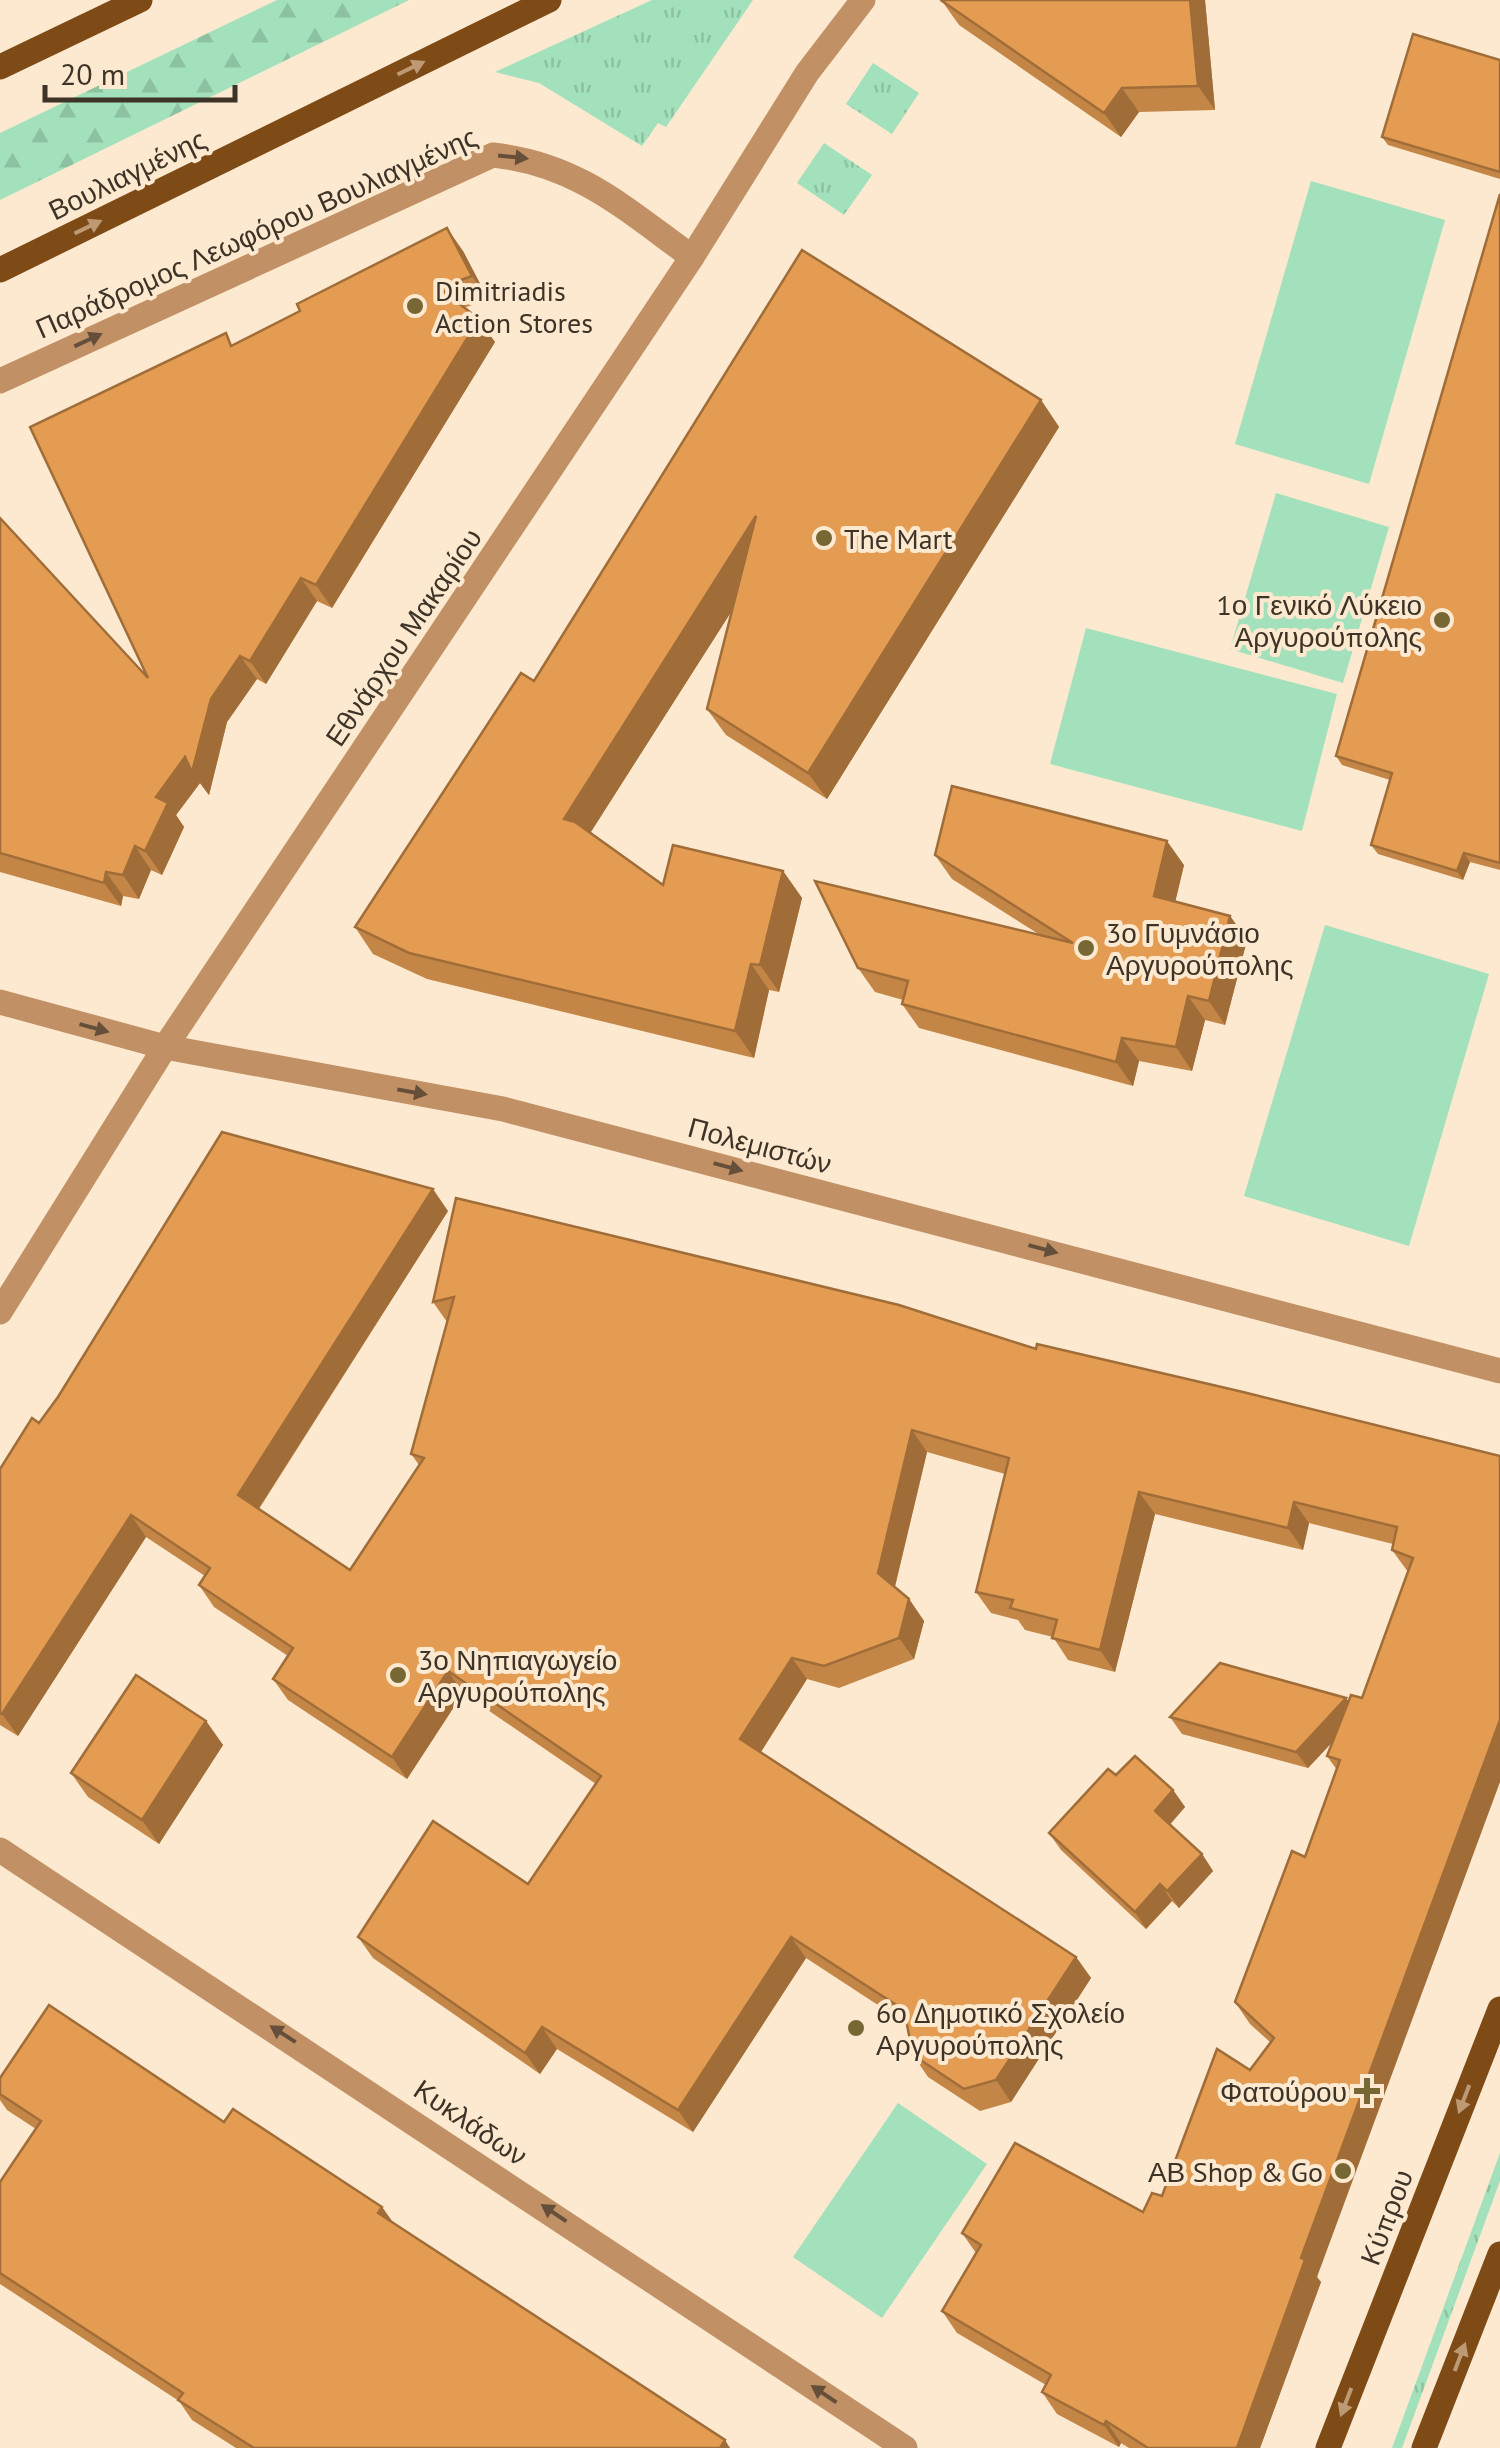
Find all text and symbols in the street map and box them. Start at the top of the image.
scale bar [45,40,235,102]
text: 20 m [60,54,125,93]
one-way arrow [396,60,425,77]
street label: Παράδρομος Λεωφόρου Βουλιαγμένης [29,118,483,346]
street label: Βουλιαγμένης [42,120,212,228]
one-way arrow [497,149,529,165]
one-way arrow [73,219,102,236]
place label: Dimitriadis Action Stores [435,272,593,341]
marker: Dimitriadis Action Stores [404,295,426,317]
one-way arrow [73,332,103,348]
place label: The Mart [844,520,953,557]
street label: Εθνάρχου Μακαρίου [316,521,490,753]
marker: The Mart [813,527,835,549]
place label: 1ο Γενικό Λύκειο Αργυρούπολης [1217,586,1422,655]
marker: 1ο Γενικό Λύκειο Αργυρούπολης [1431,609,1453,631]
place label: 3ο Γυμνάσιο Αργυρούπολης [1106,914,1293,983]
marker: 3ο Γυμνάσιο Αργυρούπολης [1075,937,1097,959]
one-way arrow [79,1020,110,1036]
one-way arrow [397,1085,428,1100]
street label: Πολεμιστών [684,1108,836,1182]
one-way arrow [713,1160,744,1176]
one-way arrow [1028,1242,1059,1258]
place label: 3ο Νηπιαγωγείο Αργυρούπολης [418,1641,617,1710]
marker: 3ο Νηπιαγωγείο Αργυρούπολης [387,1664,409,1686]
place label: 6ο Δημοτικό Σχολείο Αργυρούπολης [876,1994,1125,2063]
marker: 6ο Δημοτικό Σχολείο Αργυρούπολης [845,2017,867,2039]
one-way arrow [269,2026,296,2044]
street label: Κυκλάδων [407,2071,535,2173]
place label: Φατούρου [1220,2073,1347,2110]
marker: Φατούρου [1356,2080,1378,2102]
one-way arrow [1456,2085,1472,2115]
place label: ΑΒ Shop & Go [1148,2153,1323,2190]
marker: ΑΒ Shop & Go [1332,2160,1354,2182]
street label: Κύπρου [1351,2164,1421,2270]
one-way arrow [540,2205,567,2223]
one-way arrow [1452,2342,1468,2372]
one-way arrow [811,2385,838,2404]
one-way arrow [1337,2387,1353,2417]

